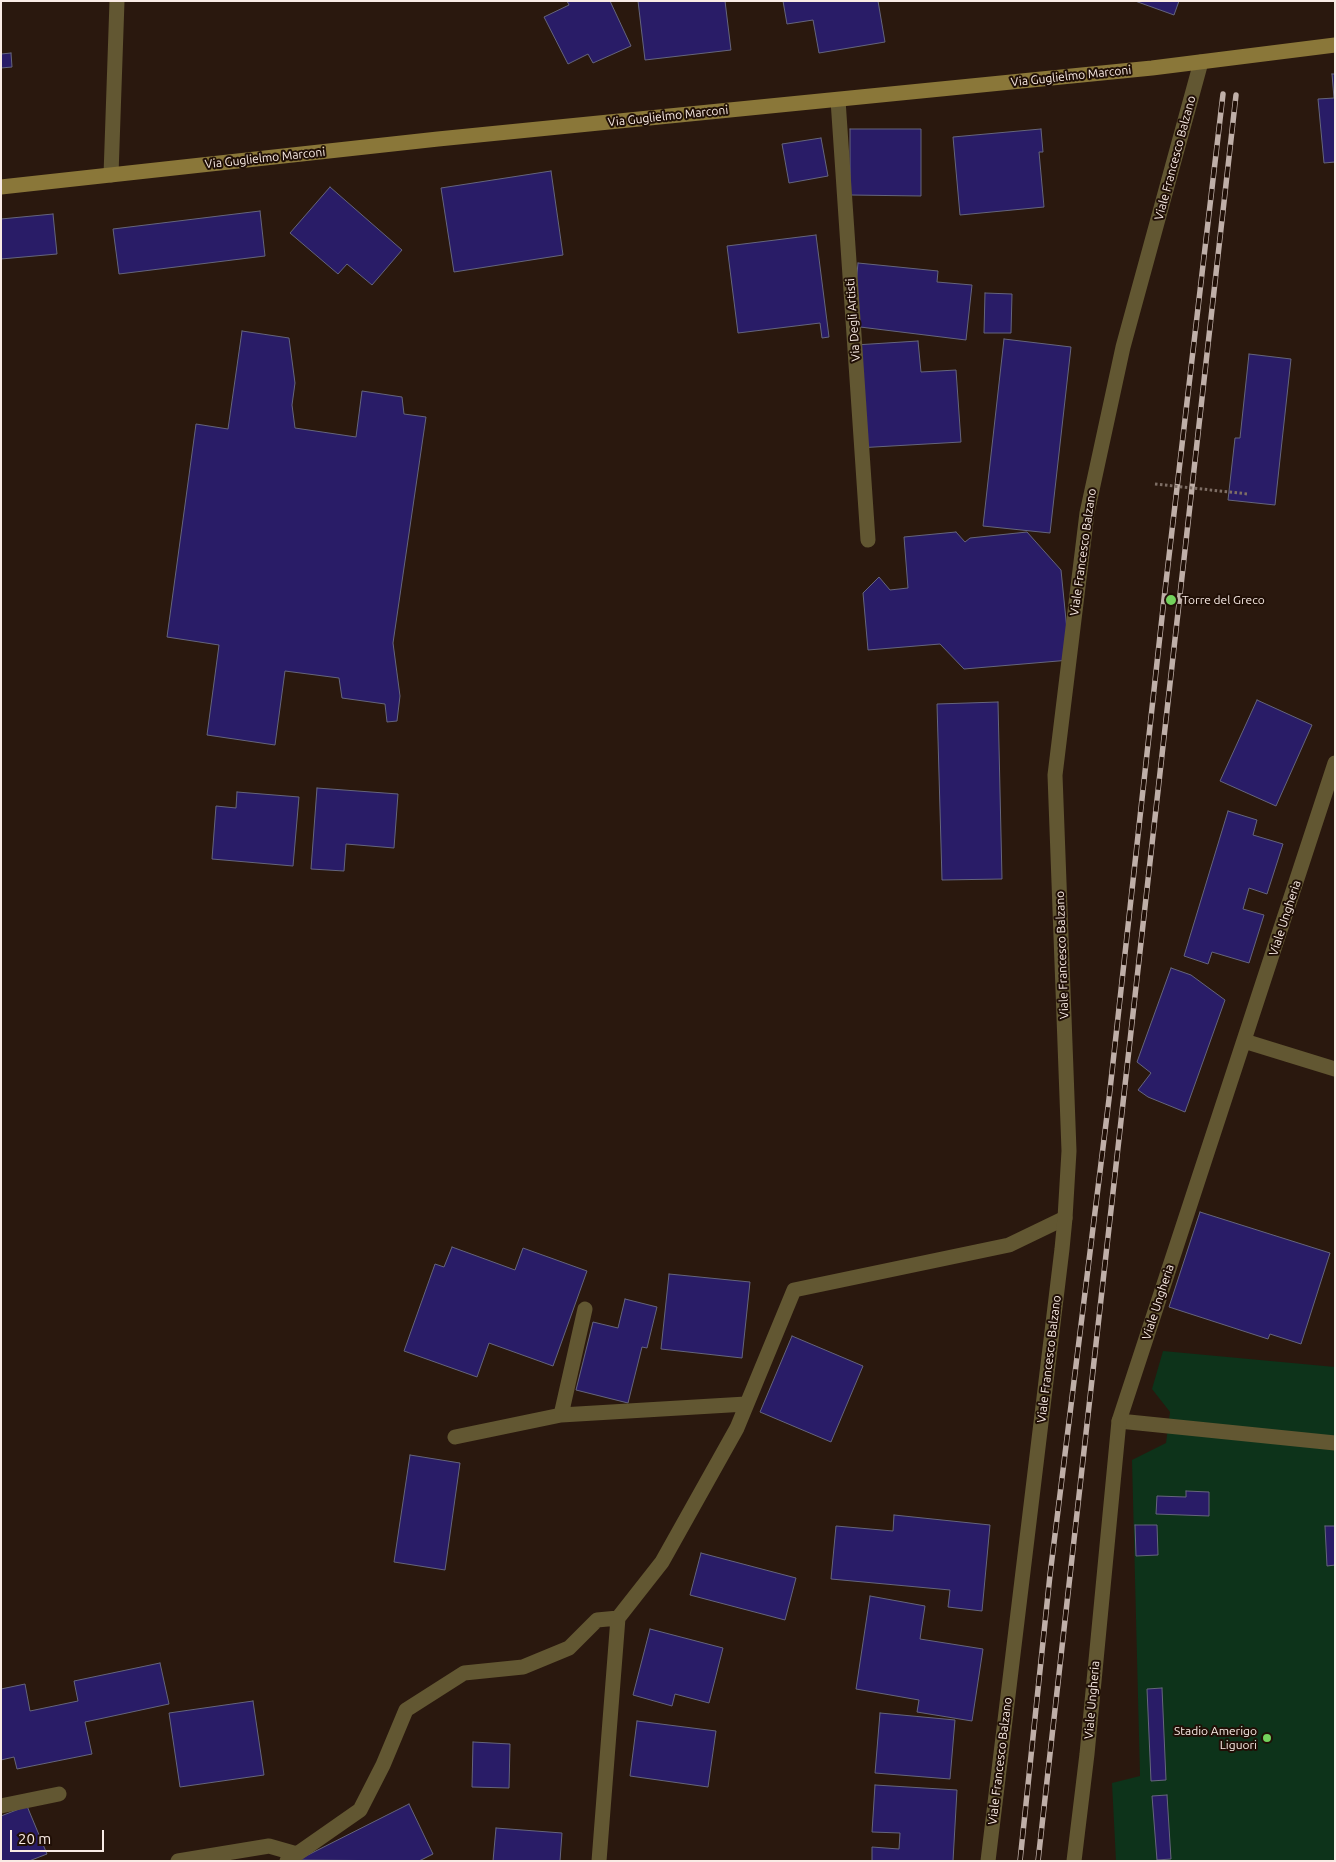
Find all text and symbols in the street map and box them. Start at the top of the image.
street label: Via Guglielmo Marconi [1010,63,1132,89]
street label: Viale Francesco Balzano [1151,94,1199,222]
street label: Via Guglielmo Marconi [607,103,729,129]
street label: Via Guglielmo Marconi [204,145,326,171]
street label: Via Degli Artisti [843,278,863,362]
street label: Viale Francesco Balzano [1067,487,1099,617]
marker: Torre del Greco [1164,593,1178,607]
place label: Torre del Greco [1182,593,1265,607]
street label: Viale Ungheria [1266,878,1304,958]
street label: Viale Francesco Balzano [1053,891,1071,1019]
street label: Viale Ungheria [1139,1262,1177,1342]
street label: Viale Francesco Balzano [1034,1294,1064,1424]
street label: Viale Ungheria [1081,1660,1103,1740]
street label: Viale Francesco Balzano [985,1696,1015,1826]
place label: Stadio Amerigo Liguori [1174,1724,1257,1752]
marker: Stadio Amerigo Liguori [1261,1732,1273,1744]
scale bar [12,1820,106,1852]
text: 20 m [18,1830,51,1847]

